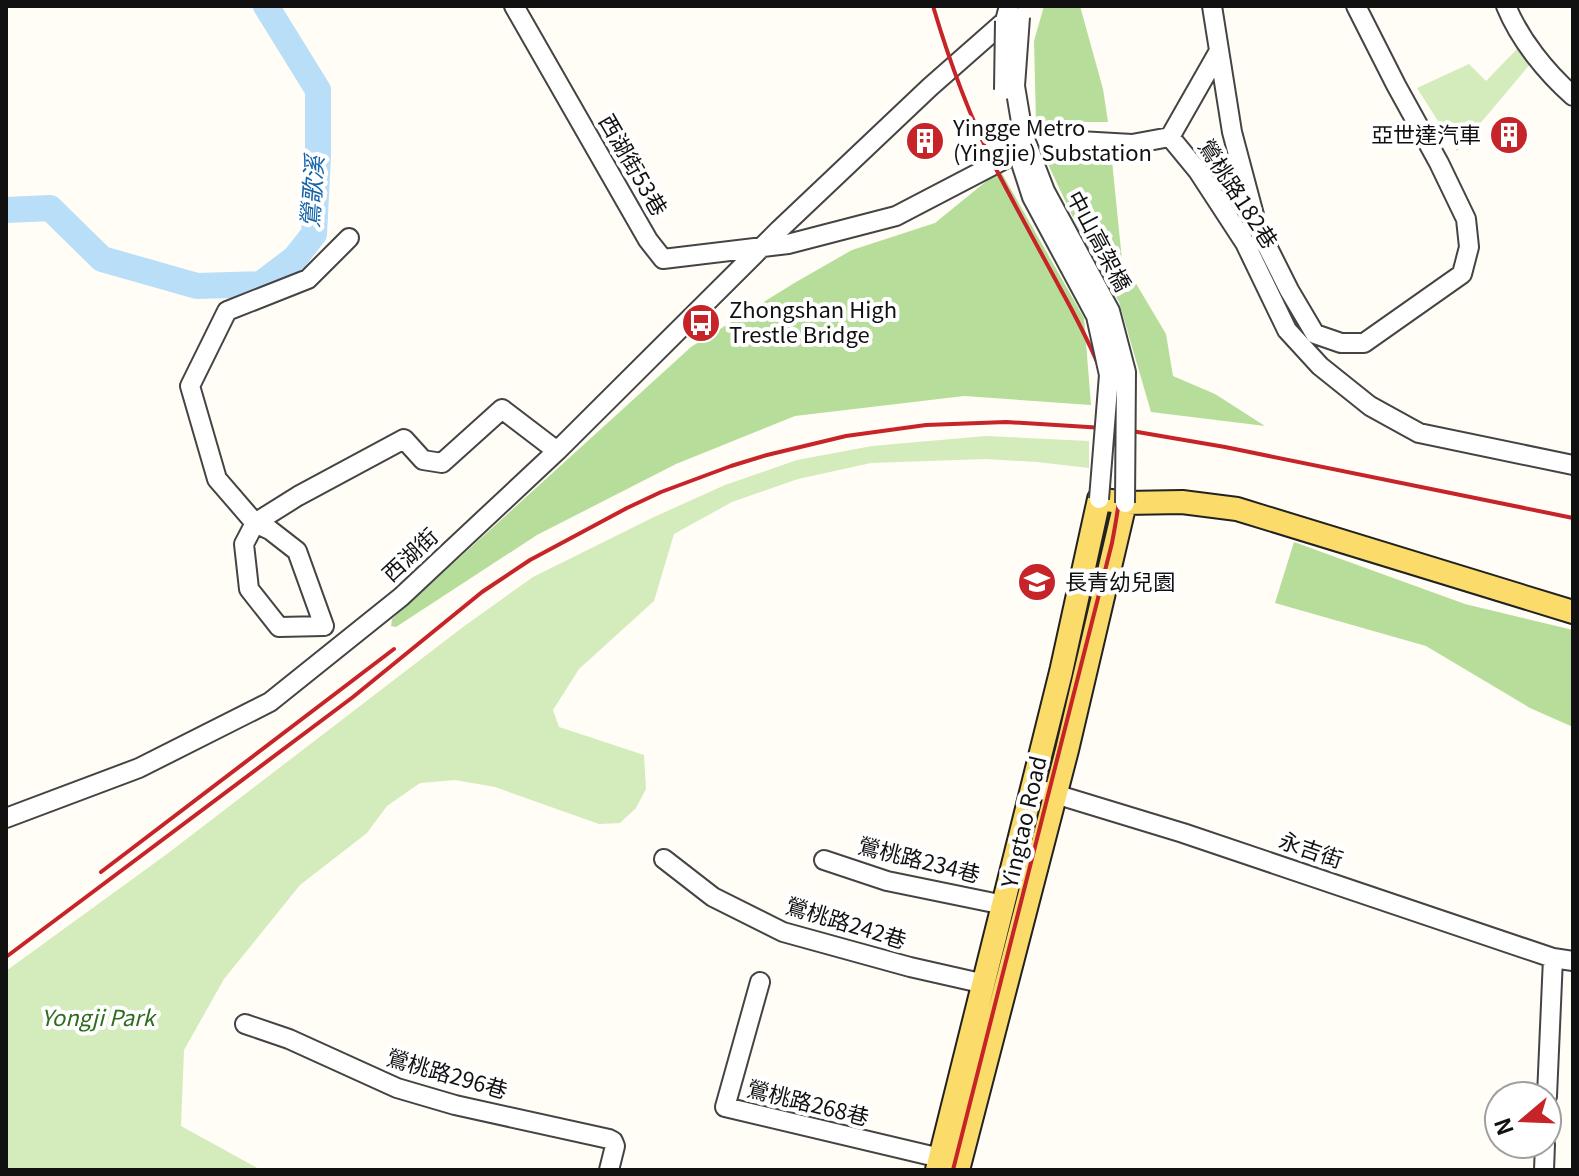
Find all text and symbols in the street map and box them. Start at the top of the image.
street label: 西湖街53巷 [593,107,677,221]
place label: Yingge Metro (Yingjie) Substation [952,110,1152,167]
building icon: 亞世達汽車 [1488,114,1530,156]
place label: 亞世達汽車 [1371,117,1481,149]
building icon: Yingge Metro (Yingjie) Substation [904,120,946,162]
street label: 鶯桃路182巷 [1192,132,1287,254]
water label: 鶯歌溪 [291,152,331,229]
street label: 中山高架橋 [1061,184,1141,296]
place label: Zhongshan High Trestle Bridge [729,292,897,349]
bus stop icon: Zhongshan High Trestle Bridge [680,302,722,344]
street label: 西湖街 [374,519,444,588]
school or university icon: 長青幼兒園 [1016,561,1058,603]
place label: 長青幼兒園 [1065,564,1175,596]
street label: Yingtao Road [991,752,1053,892]
street label: 永吉街 [1275,822,1348,874]
street label: 鶯桃路234巷 [855,827,984,889]
street label: 鶯桃路242巷 [782,888,911,955]
park label: Yongji Park [41,1000,158,1032]
street label: 鶯桃路296巷 [383,1040,512,1105]
street label: 鶯桃路268巷 [744,1070,873,1132]
north arrow [1483,1080,1563,1160]
text: N [1484,1114,1520,1140]

